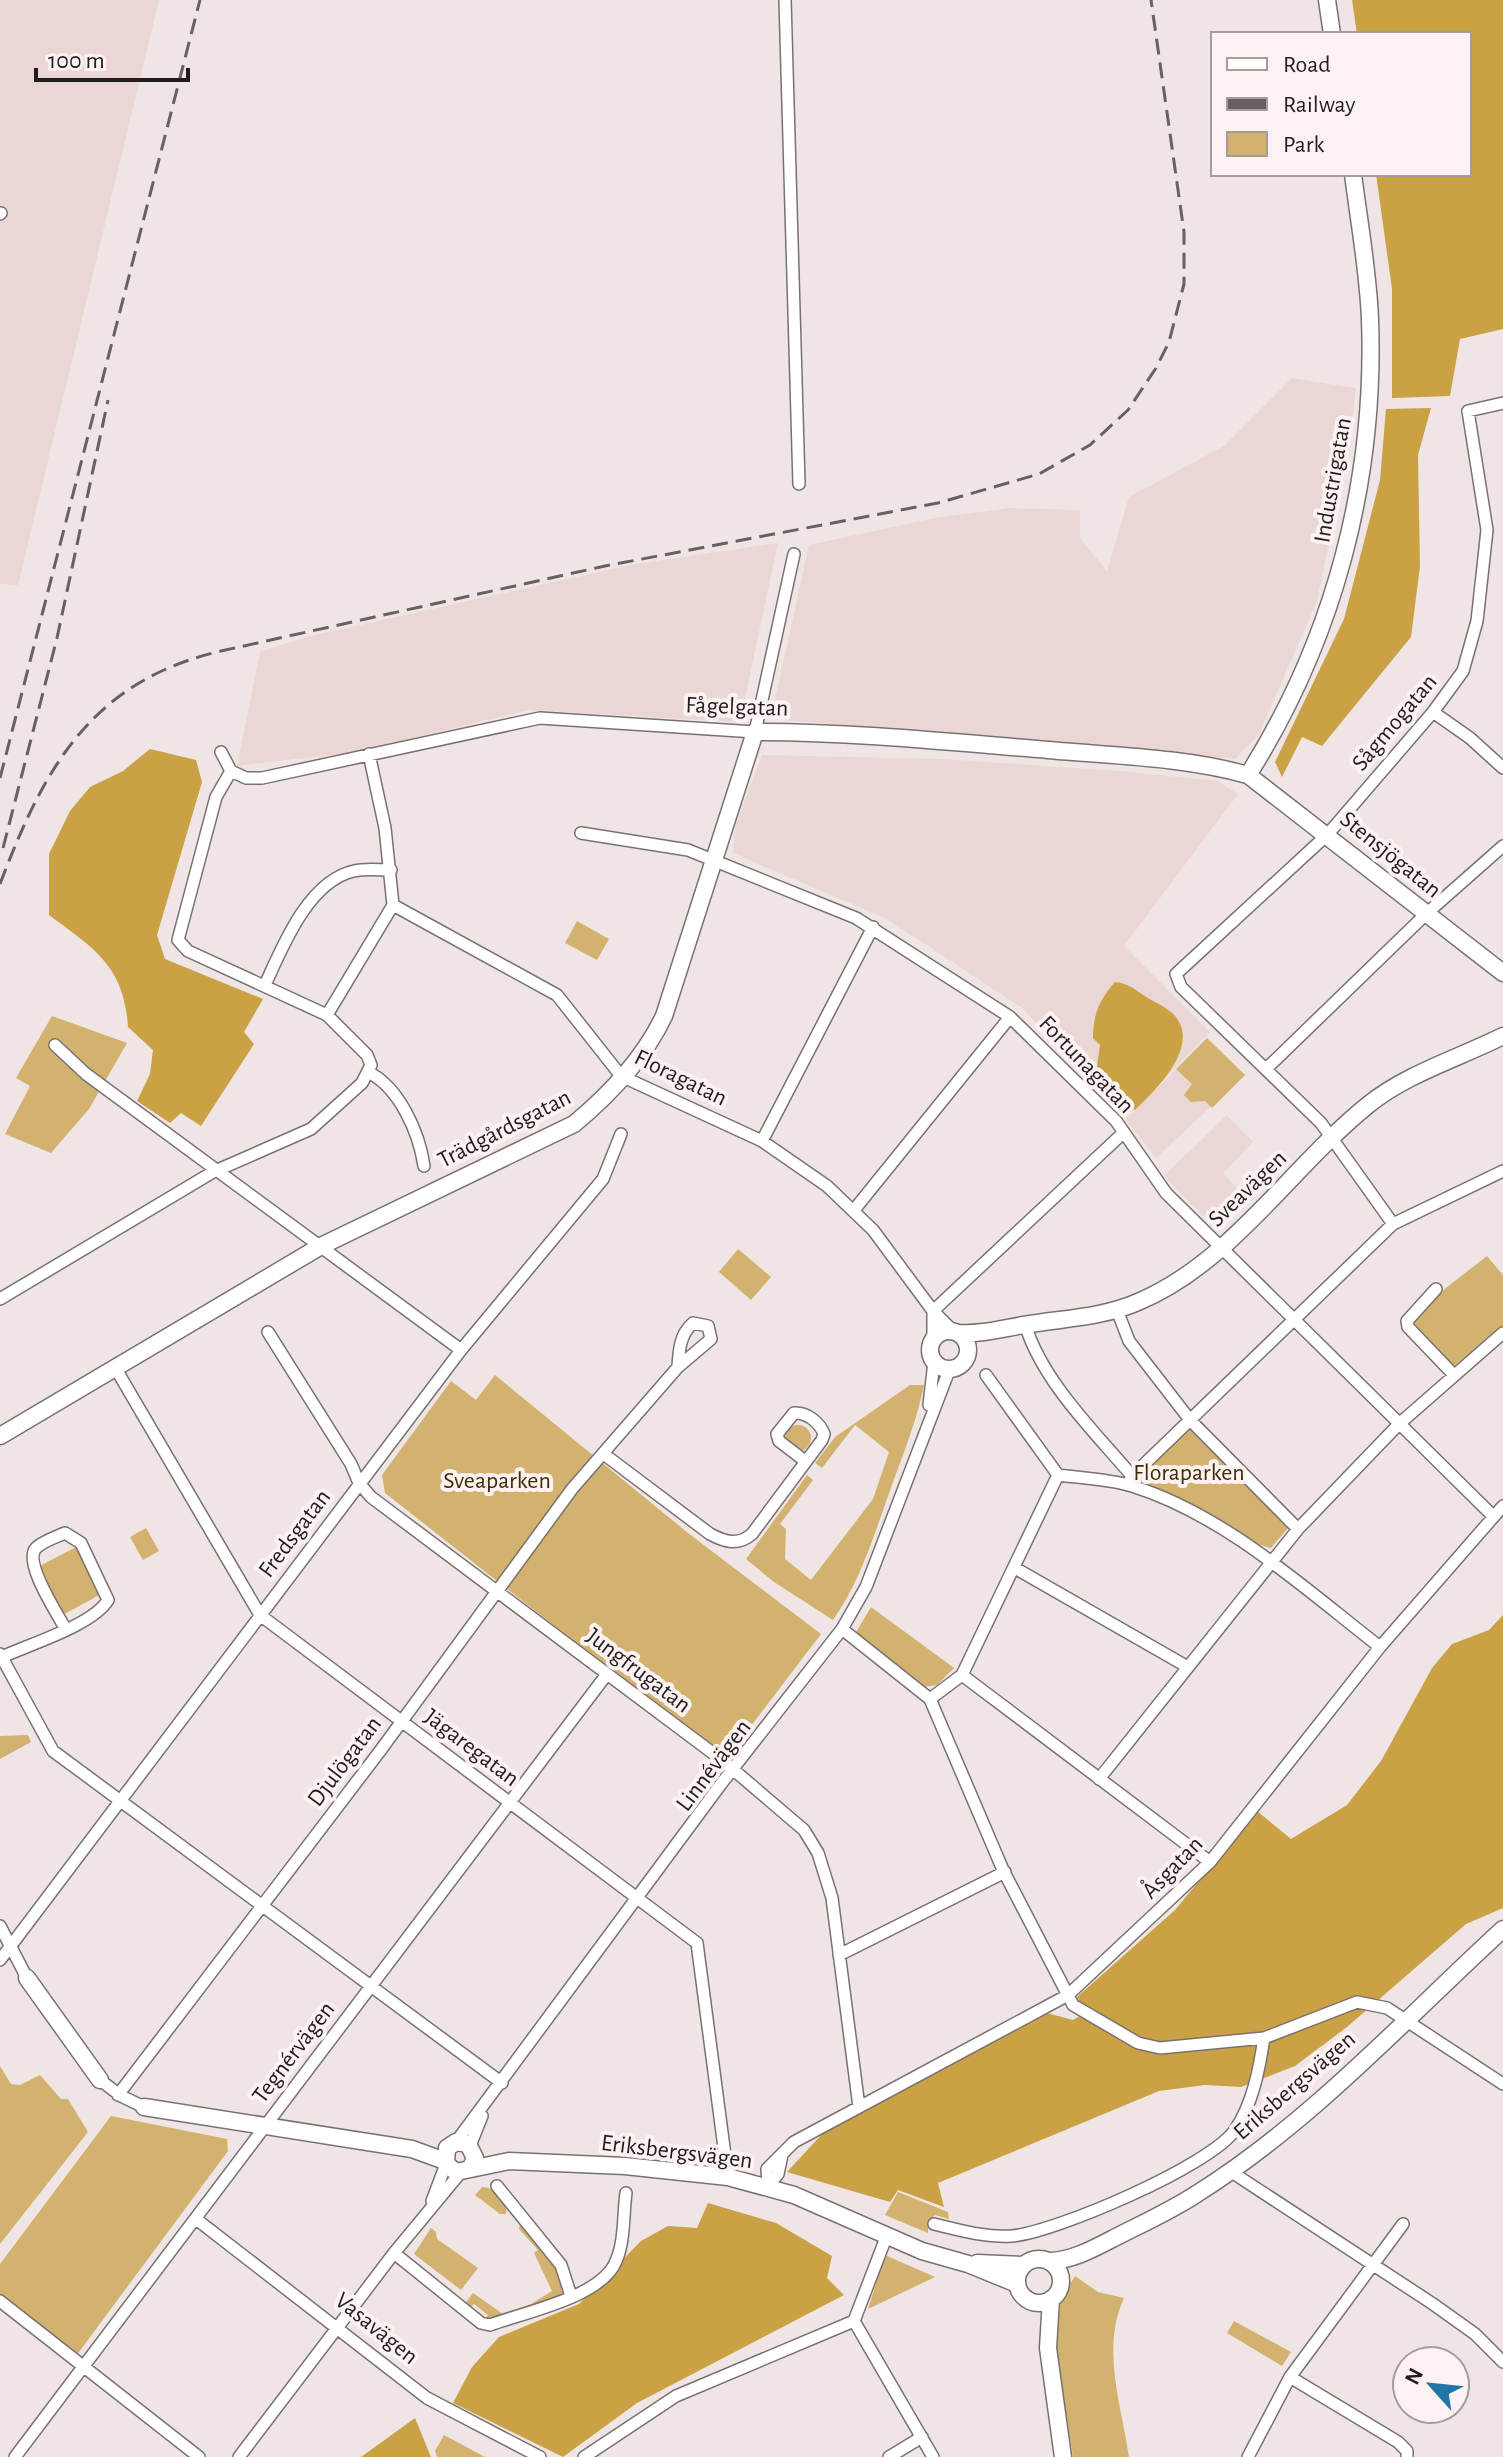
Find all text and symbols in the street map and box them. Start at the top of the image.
scale bar [36,32,188,82]
legend [1211,32,1471,176]
text: 100 m [48,49,105,73]
text: Road [1283,53,1331,77]
text: Railway [1283,93,1355,117]
text: Park [1283,133,1324,157]
street label: Industrigatan [1310,416,1356,545]
street label: Sågmogatan [1348,670,1442,776]
street label: Fågelgatan [685,693,789,721]
street label: Stensjögatan [1335,807,1446,903]
street label: Fortunagatan [1034,1011,1138,1118]
street label: Floragatan [630,1045,731,1111]
street label: Trädgårdsgatan [434,1085,575,1173]
street label: Sveavägen [1204,1146,1291,1232]
park label: Floraparken [1133,1461,1245,1485]
park label: Sveaparken [443,1469,551,1493]
street label: Fredsgatan [254,1485,335,1582]
street label: Jungfrugatan [582,1624,695,1718]
street label: Jägaregatan [419,1704,523,1791]
street label: Djulögatan [303,1712,386,1811]
street label: Linnévägen [672,1715,756,1816]
street label: Åsgatan [1136,1831,1208,1903]
street label: Tegnérvägen [248,1997,340,2108]
street label: Eriksbergsvägen [1229,2027,1360,2145]
street label: Eriksbergsvägen [600,2131,754,2173]
street label: Vasavägen [330,2288,422,2369]
north arrow [1391,2345,1471,2425]
text: N [1401,2365,1427,2388]

